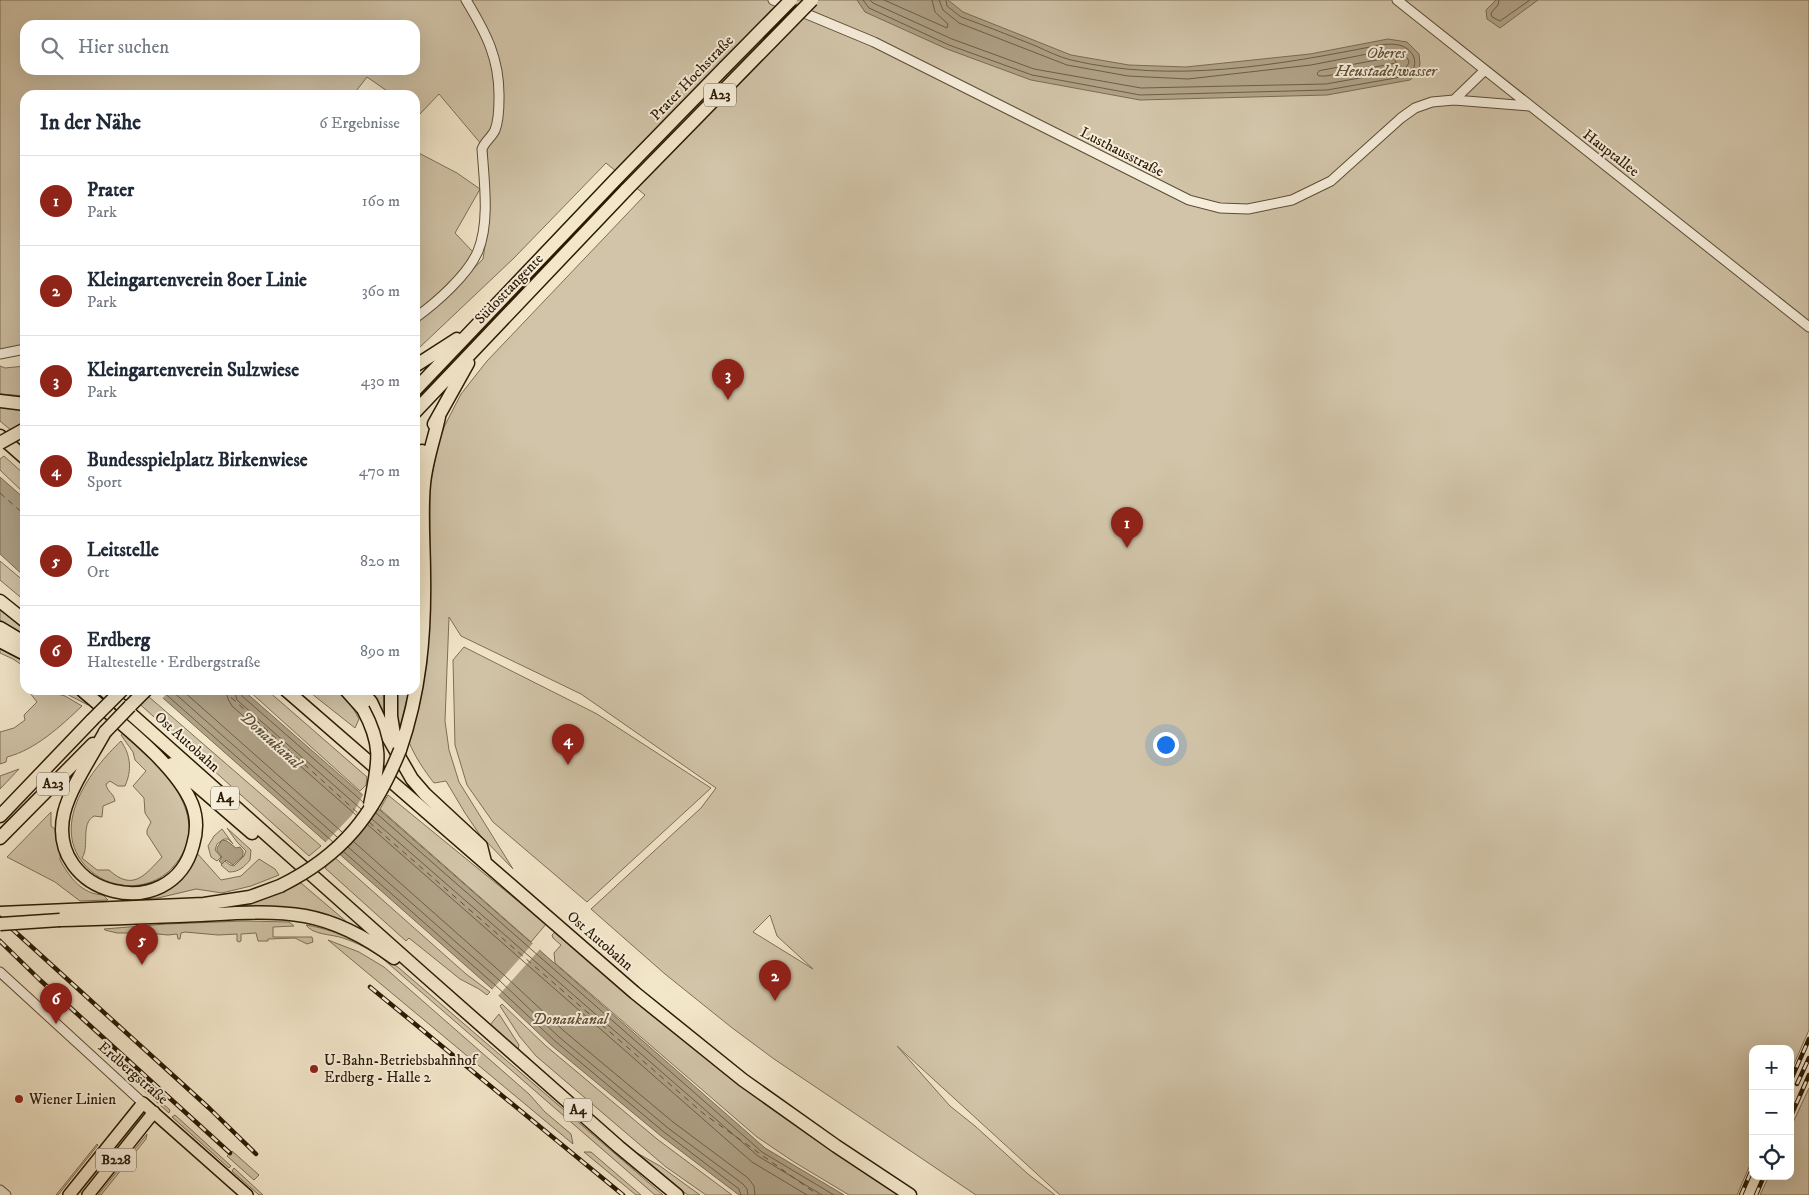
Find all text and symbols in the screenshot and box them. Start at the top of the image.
search box [20,20,420,75]
street label: Prater Hochstraße [646,31,738,125]
icon: search [38,34,66,62]
text: Hier suchen [78,36,169,59]
water label: Oberes Heustadelwasser [1334,43,1438,81]
road number: A23 [704,84,736,106]
text: In der Nähe [40,110,141,136]
text: 6 Ergebnisse [319,113,400,133]
street label: Lusthausstraße [1077,123,1167,181]
street label: Hauptallee [1579,125,1643,181]
text: Prater [87,179,134,202]
text: 1 [53,191,59,211]
text: 160 m [362,191,400,211]
text: Park [87,202,117,222]
street label: Südosttangente [471,250,547,328]
text: Kleingartenverein 80er Linie [87,269,307,292]
text: 2 [52,281,60,301]
text: 360 m [362,281,400,301]
text: Park [87,292,117,312]
text: Kleingartenverein Sulzwiese [87,359,299,382]
pin: 3 [712,359,744,400]
text: 3 [53,371,59,391]
text: 430 m [361,371,400,391]
text: Park [87,382,117,402]
text: Bundesspielplatz Birkenwiese [87,449,308,472]
text: 4 [51,461,61,481]
text: 470 m [359,461,400,481]
text: Sport [87,472,122,492]
pin: 1 [1111,507,1143,548]
text: Leitstelle [87,539,159,562]
text: 5 [52,551,60,571]
text: 820 m [360,551,400,571]
text: Ort [87,562,109,582]
text: Erdberg [87,629,150,652]
text: 6 [52,641,60,661]
text: 890 m [360,641,400,661]
text: Haltestelle · Erdbergstraße [87,652,260,672]
water label: Donaukanal [236,707,307,774]
street label: Ost Autobahn [150,708,224,776]
pin: 4 [552,724,584,765]
your location [1153,732,1179,758]
road number: A23 [37,772,69,796]
road number: A4 [211,786,239,810]
street label: Ost Autobahn [563,907,637,975]
pin: 5 [126,924,158,965]
pin: 2 [759,960,791,1001]
pin: 6 [40,983,72,1024]
water label: Donaukanal [532,1009,610,1029]
street label: Erdbergstraße [94,1037,172,1109]
map controls [1749,1045,1794,1180]
button: + [1749,1045,1794,1090]
place label: U-Bahn-Betriebsbahnhof Erdberg - Halle 2 [324,1051,479,1087]
marker: U-Bahn-Betriebsbahnhof Erdberg - Halle 2 [308,1063,320,1075]
place label: Wiener Linien [28,1090,116,1109]
button: − [1749,1090,1794,1135]
marker: Wiener Linien [13,1093,25,1105]
road number: A4 [564,1098,592,1122]
button: locate [1749,1135,1794,1180]
road number: B228 [96,1148,136,1172]

